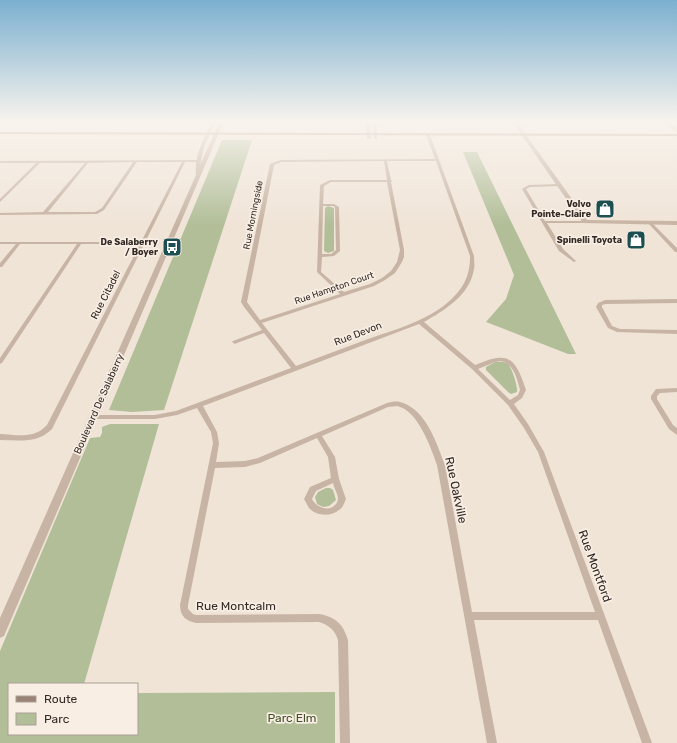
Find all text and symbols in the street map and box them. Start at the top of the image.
street label: Rue Morningside [241,180,265,250]
shop icon: Volvo Pointe-Claire [594,198,616,220]
place label: Volvo Pointe-Claire [531,199,592,219]
shop icon: Spinelli Toyota [625,229,647,251]
place label: Spinelli Toyota [557,235,622,245]
bus stop icon: De Salaberry / Boyer [161,236,183,258]
place label: De Salaberry / Boyer [101,237,159,257]
street label: Rue Citadel [89,269,123,321]
street label: Rue Hampton Court [293,270,375,306]
street label: Rue Devon [332,319,384,349]
street label: Boulevard De Salaberry [71,352,127,456]
street label: Rue Oakville [442,455,470,525]
street label: Rue Montford [575,528,615,604]
street label: Rue Montcalm [196,599,276,613]
legend [8,683,138,735]
text: Route [44,692,78,706]
park label: Parc Elm [267,711,317,725]
text: Parc [44,712,70,726]

